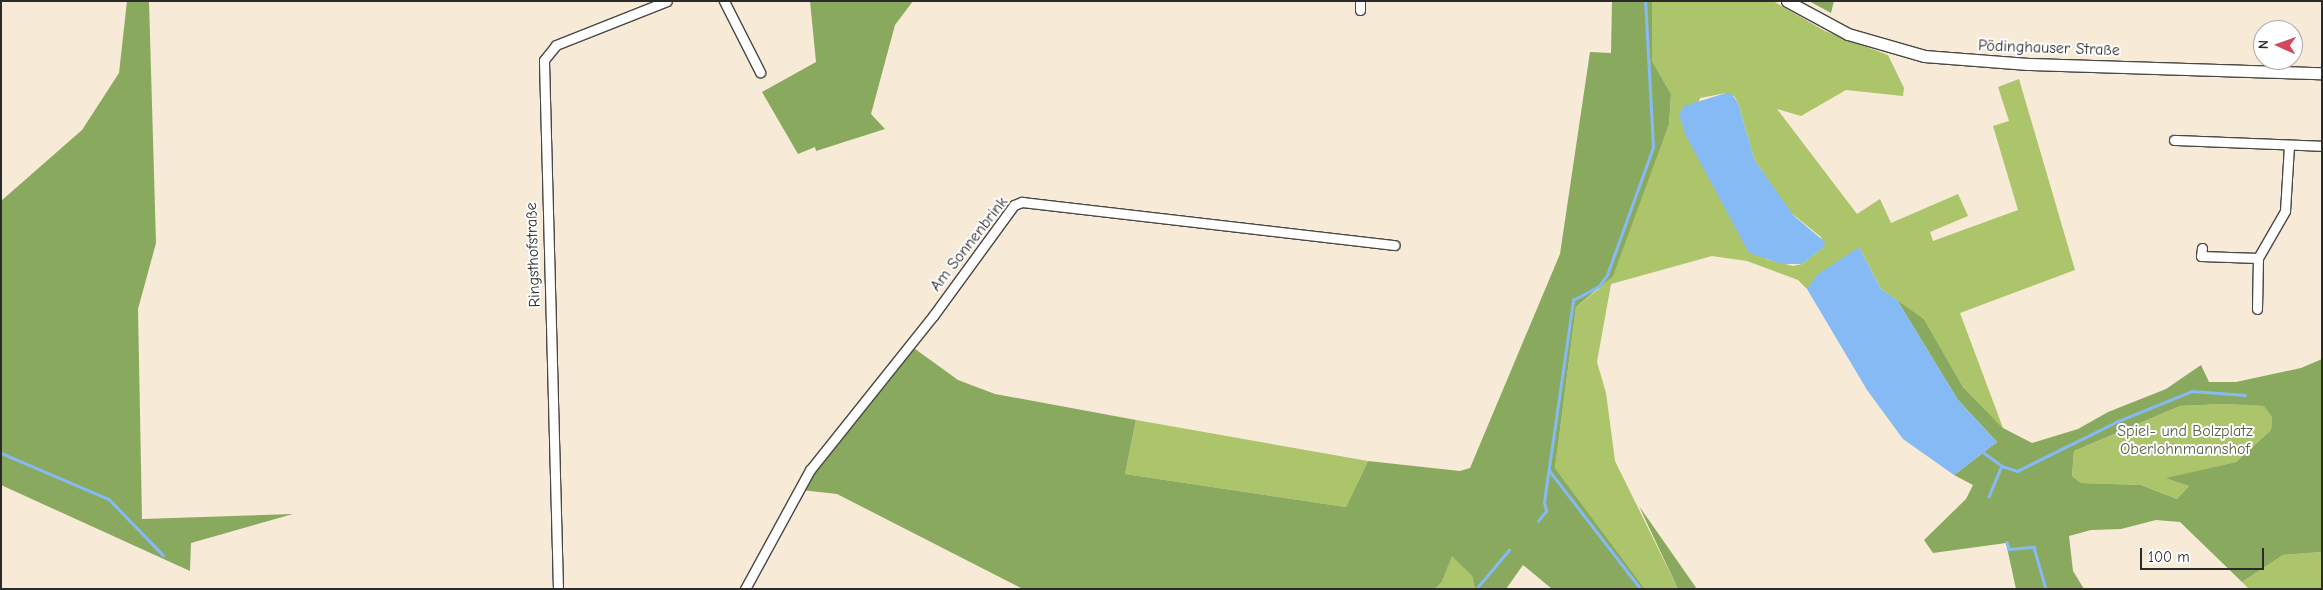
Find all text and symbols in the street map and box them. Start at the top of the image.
north arrow [2253,20,2303,70]
street label: Pödinghauser Straße [1978,36,2120,60]
text: N [2255,40,2272,49]
street label: Am Sonnenbrink [926,193,1012,295]
street label: Ringsthofstraße [522,202,544,308]
park label: Spiel- und Bolzplatz Oberlohnmannshof [2117,421,2253,459]
scale bar [2143,538,2267,570]
text: 100 m [2148,548,2190,566]

